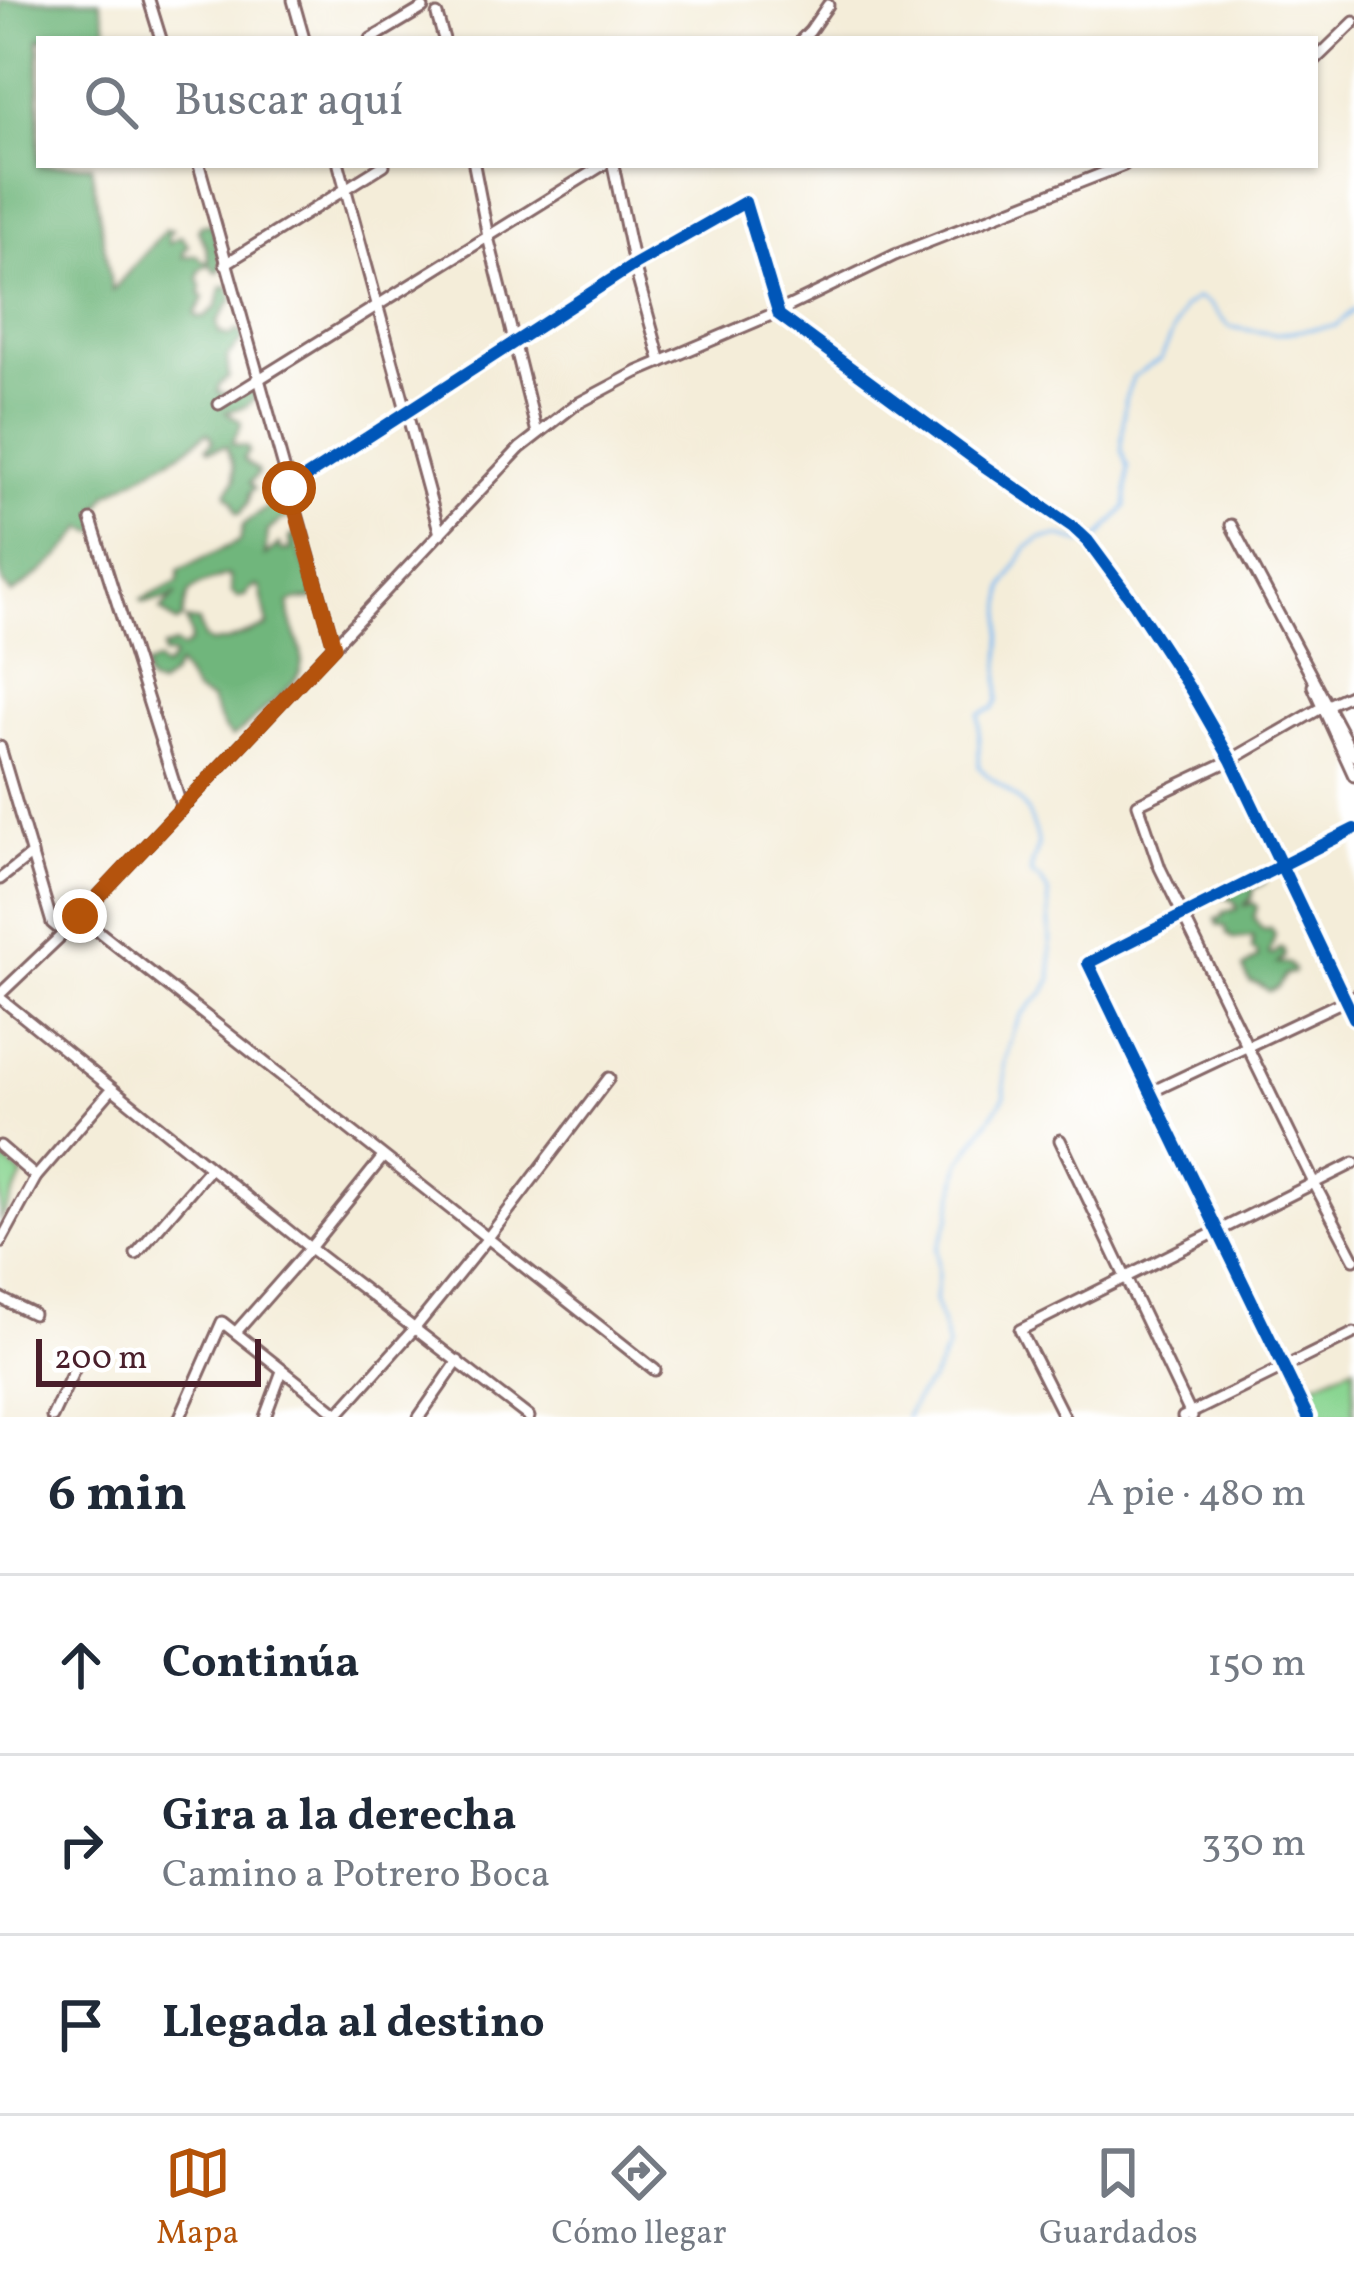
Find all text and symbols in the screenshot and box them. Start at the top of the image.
search box [36,36,1318,168]
icon: search [78,69,144,135]
text: Buscar aquí [174,71,403,134]
route start [262,461,316,515]
route end [53,889,107,943]
scale bar [36,1333,261,1386]
text: 200 m [54,1337,148,1383]
text: 6 min [48,1460,187,1531]
text: A pie · 480 m [1087,1468,1306,1522]
icon: ahead [48,1632,114,1698]
text: Continúa [162,1633,360,1696]
text: 150 m [1207,1638,1306,1692]
text: Gira a la derecha [162,1786,517,1849]
icon: right [48,1812,114,1878]
text: 330 m [1201,1818,1306,1872]
text: Camino a Potrero Boca [162,1849,550,1903]
icon: arrive [48,1992,114,2058]
text: Llegada al destino [162,1993,545,2056]
tab: Mapa [156,2140,239,2258]
tab: Cómo llegar [552,2140,727,2258]
tab: Guardados [1039,2140,1198,2258]

